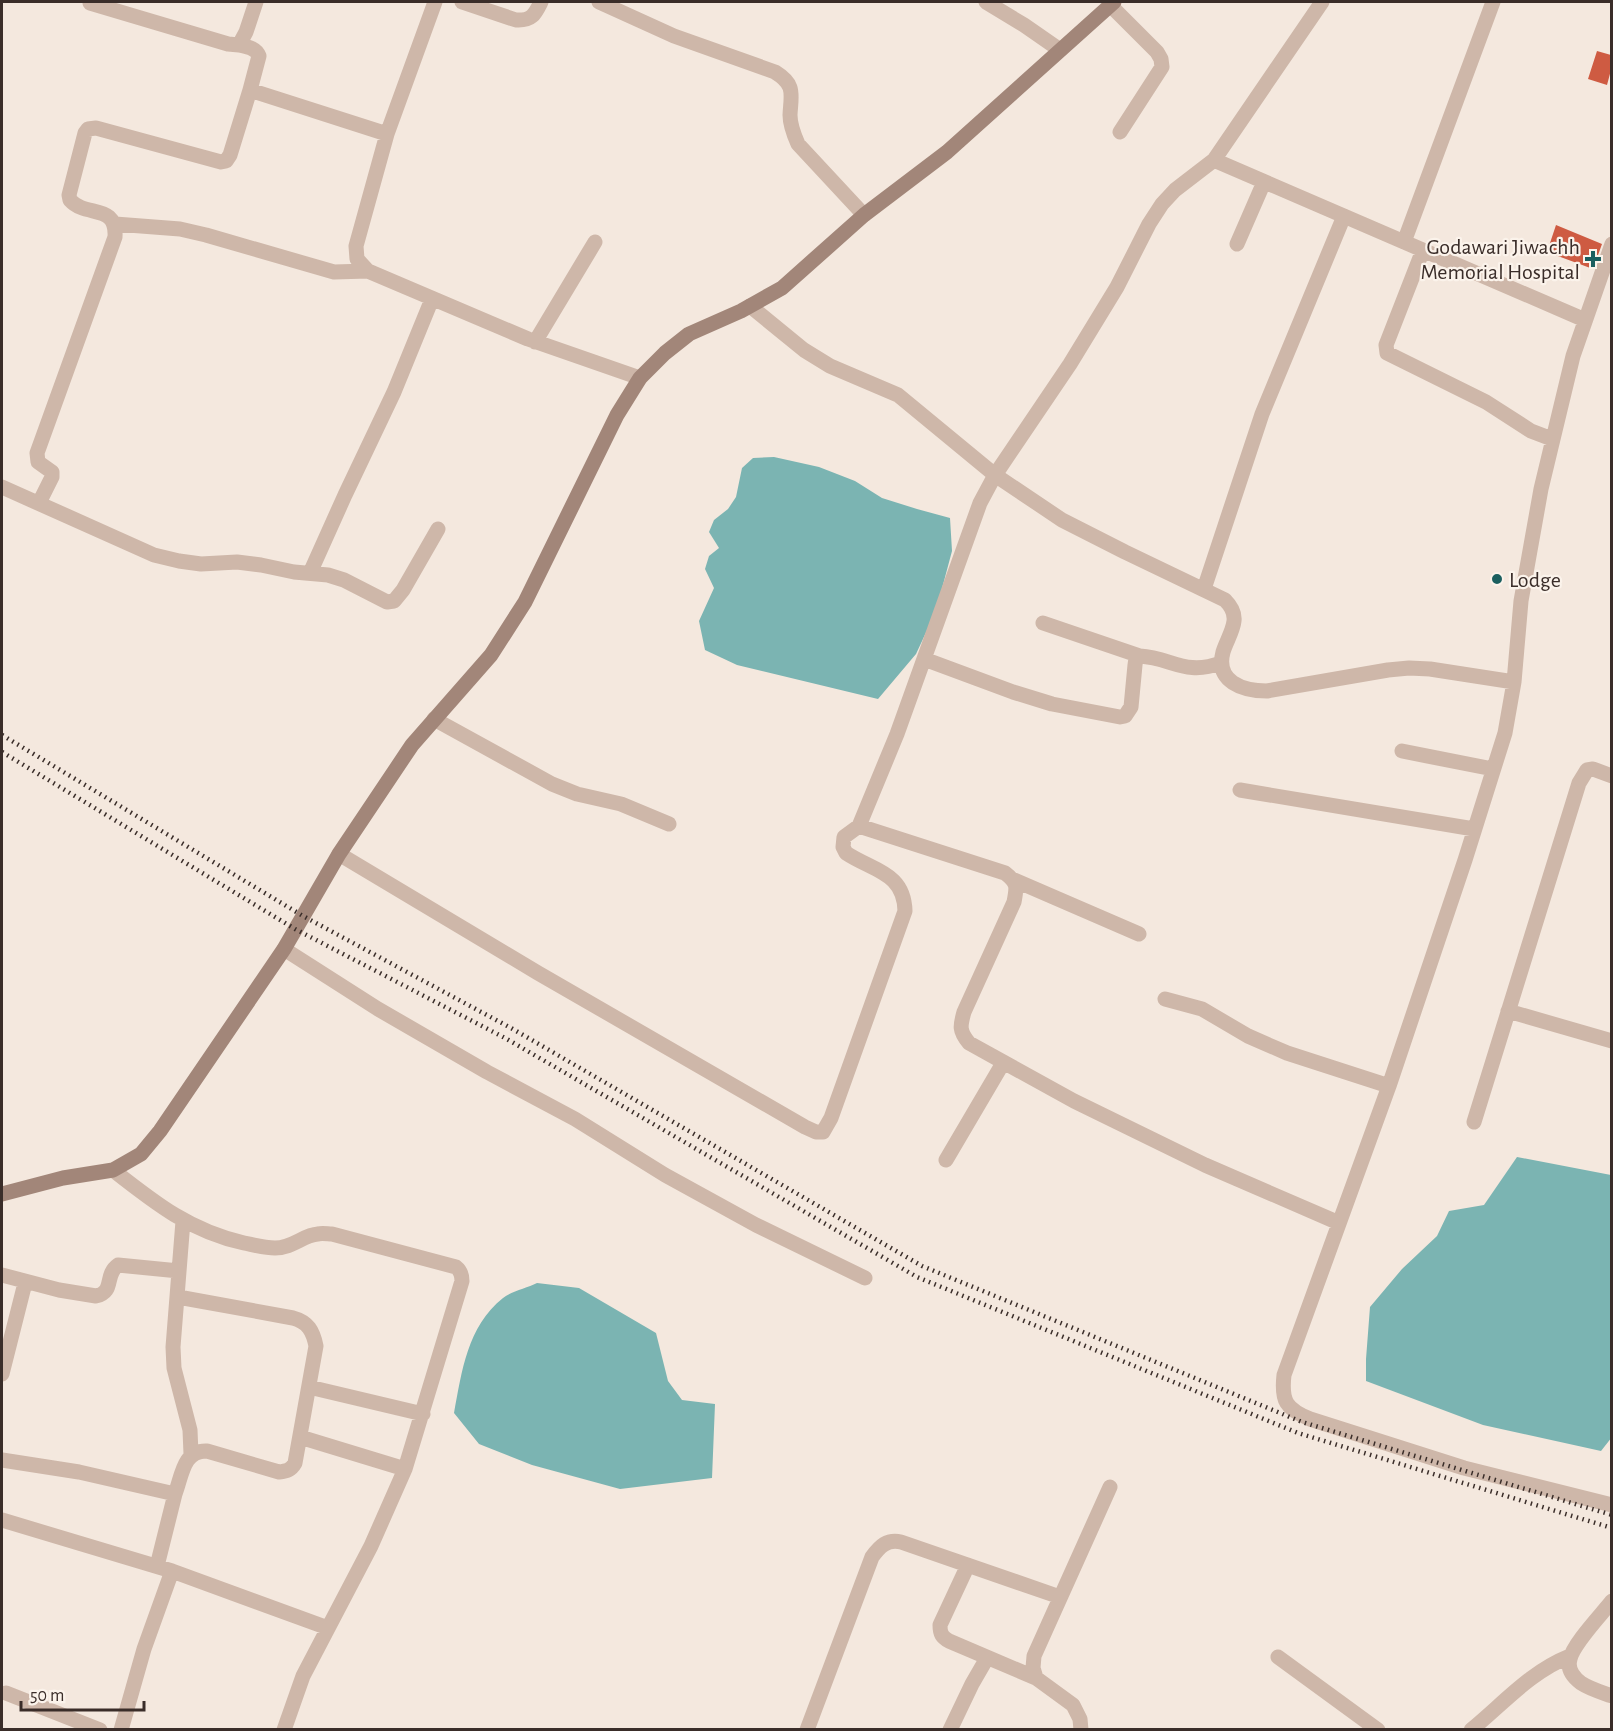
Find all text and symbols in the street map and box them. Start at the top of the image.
place label: Godawari Jiwachh Memorial Hospital [1420,236,1580,283]
marker: Godawari Jiwachh Memorial Hospital [1584,250,1602,268]
place label: Lodge [1509,569,1561,591]
marker: Lodge [1490,572,1504,586]
scale bar [21,1674,144,1712]
text: 50 m [30,1687,64,1705]

